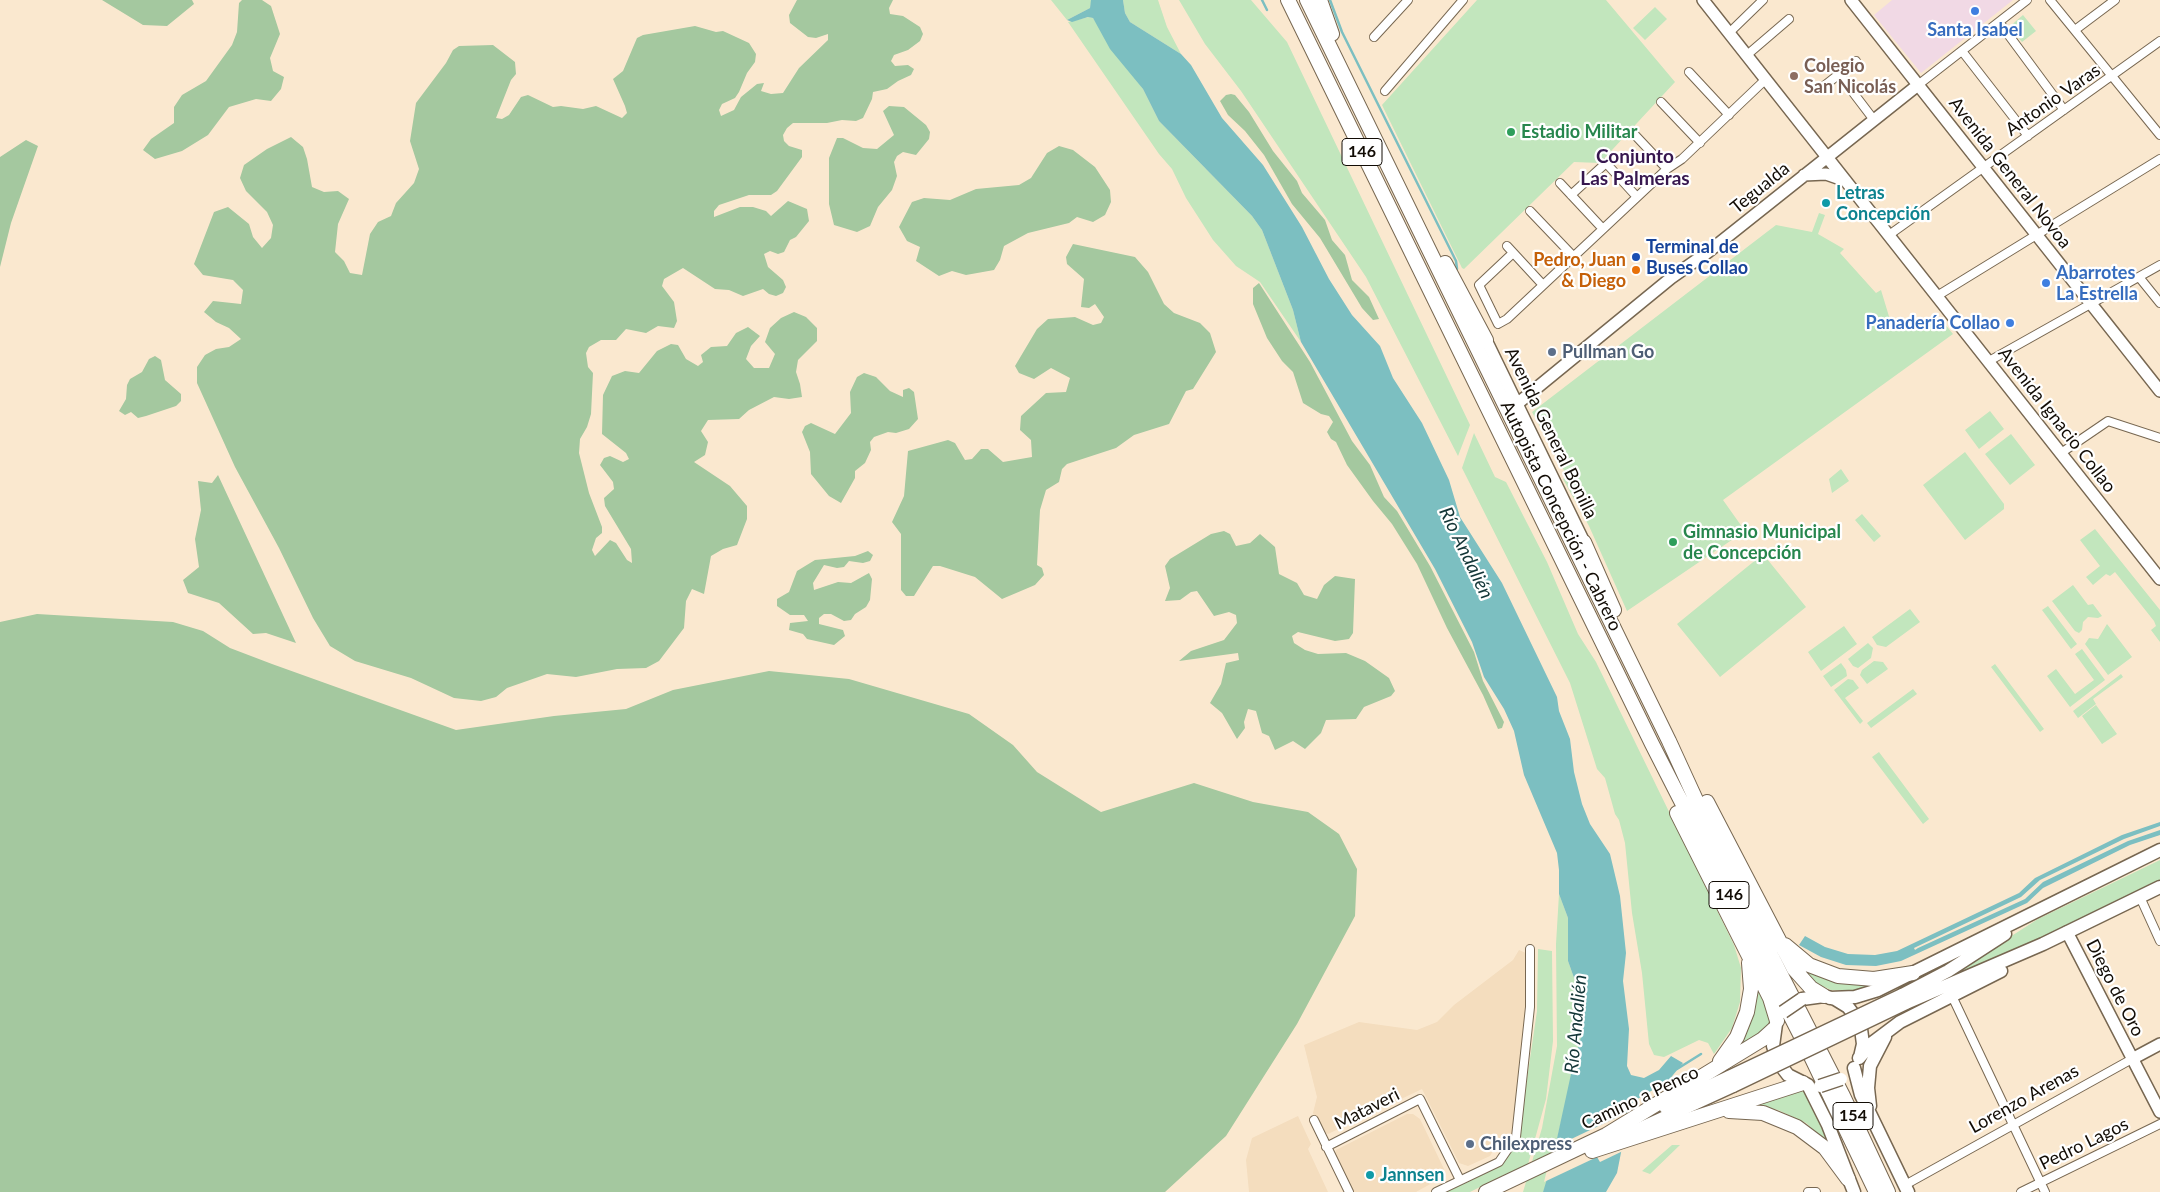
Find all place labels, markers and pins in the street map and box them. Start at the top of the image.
marker: Santa Isabel [1969,5,1981,17]
place label: Santa Isabel [1927,19,2023,41]
place label: Colegio San Nicolás [1804,55,1896,98]
marker: Colegio San Nicolás [1788,70,1800,82]
place label: Estadio Militar [1521,121,1638,143]
marker: Estadio Militar [1505,126,1517,138]
place label: Letras Concepción [1836,182,1930,224]
marker: Letras Concepción [1820,197,1832,209]
place label: Terminal de Buses Collao [1646,236,1748,278]
place label: Pedro, Juan & Diego [1533,249,1626,292]
marker: Terminal de Buses Collao [1630,251,1642,263]
place label: Abarrotes La Estrella [2056,262,2138,304]
marker: Pedro, Juan & Diego [1630,264,1642,276]
marker: Abarrotes La Estrella [2040,277,2052,289]
place label: Panadería Collao [1866,312,2000,334]
marker: Panadería Collao [2004,317,2016,329]
place label: Pullman Go [1562,341,1654,363]
marker: Pullman Go [1546,346,1558,358]
place label: Gimnasio Municipal de Concepción [1683,521,1841,564]
marker: Gimnasio Municipal de Concepción [1667,536,1679,548]
place label: Chilexpress [1480,1133,1572,1155]
marker: Chilexpress [1464,1138,1476,1150]
place label: Jannsen [1380,1164,1445,1186]
marker: Jannsen [1364,1169,1376,1181]

